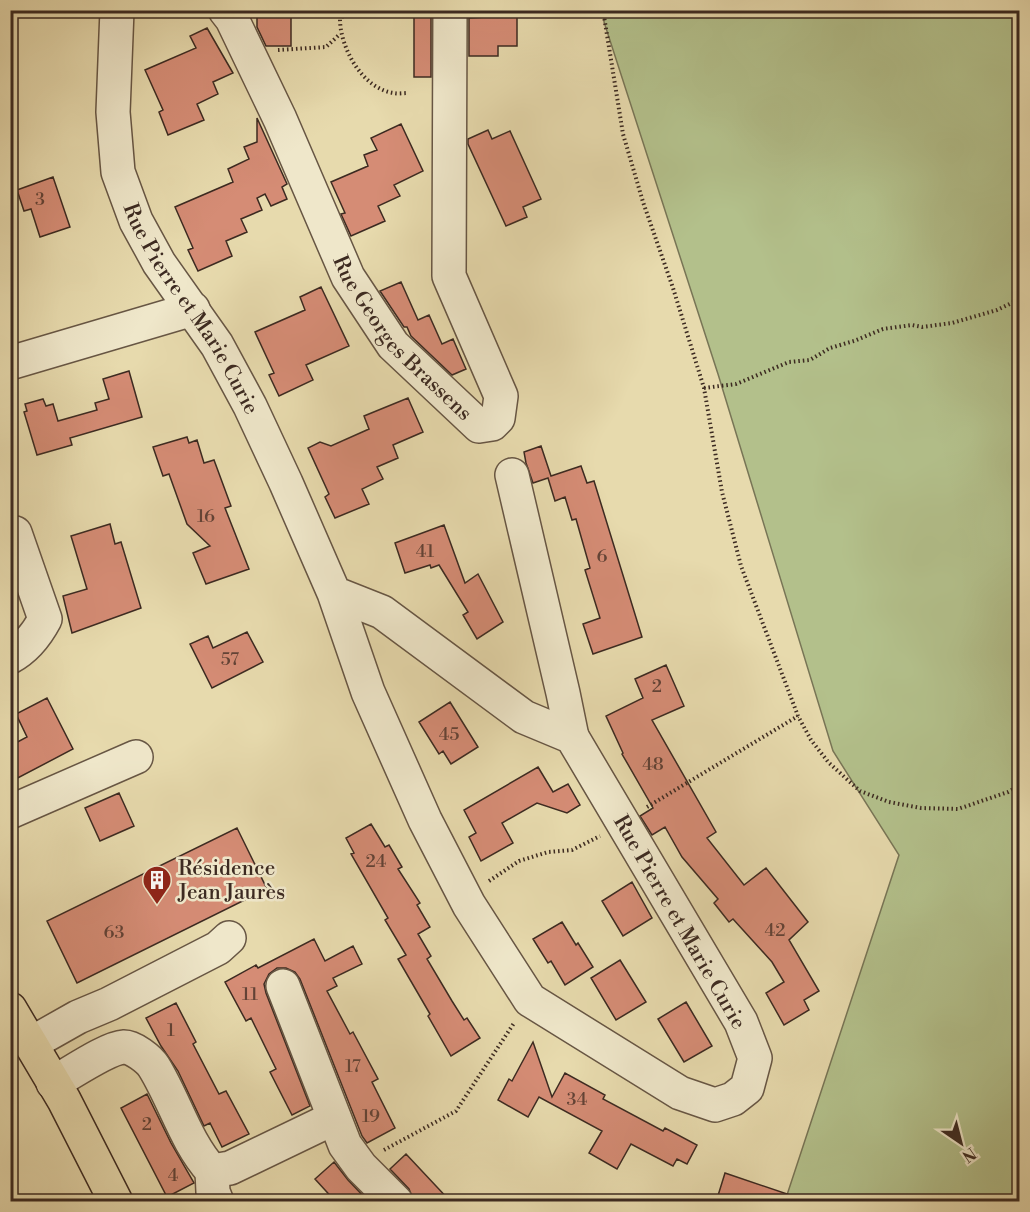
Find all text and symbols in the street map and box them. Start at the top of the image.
house number: 3 [35,188,45,211]
street label: Rue Pierre et Marie Curie [117,200,264,419]
street label: Rue Georges Brassens [326,252,477,427]
house number: 16 [197,505,215,528]
house number: 41 [416,540,434,563]
house number: 6 [597,545,608,568]
house number: 57 [221,648,239,671]
house number: 2 [652,675,662,698]
house number: 45 [439,723,459,746]
house number: 48 [642,753,664,776]
street label: Rue Pierre et Marie Curie [607,811,751,1034]
house number: 24 [365,850,387,873]
place label: Résidence Jean Jaurès [177,856,285,906]
building icon: Résidence Jean Jaurès [141,864,173,906]
house number: 42 [765,919,785,942]
house number: 63 [104,921,124,944]
house number: 11 [242,983,258,1006]
house number: 1 [167,1019,175,1042]
house number: 17 [345,1055,361,1078]
house number: 34 [567,1088,588,1111]
house number: 19 [362,1105,380,1128]
house number: 2 [142,1113,152,1136]
north arrow [931,1113,991,1173]
text: N [958,1143,980,1166]
house number: 4 [168,1164,179,1187]

